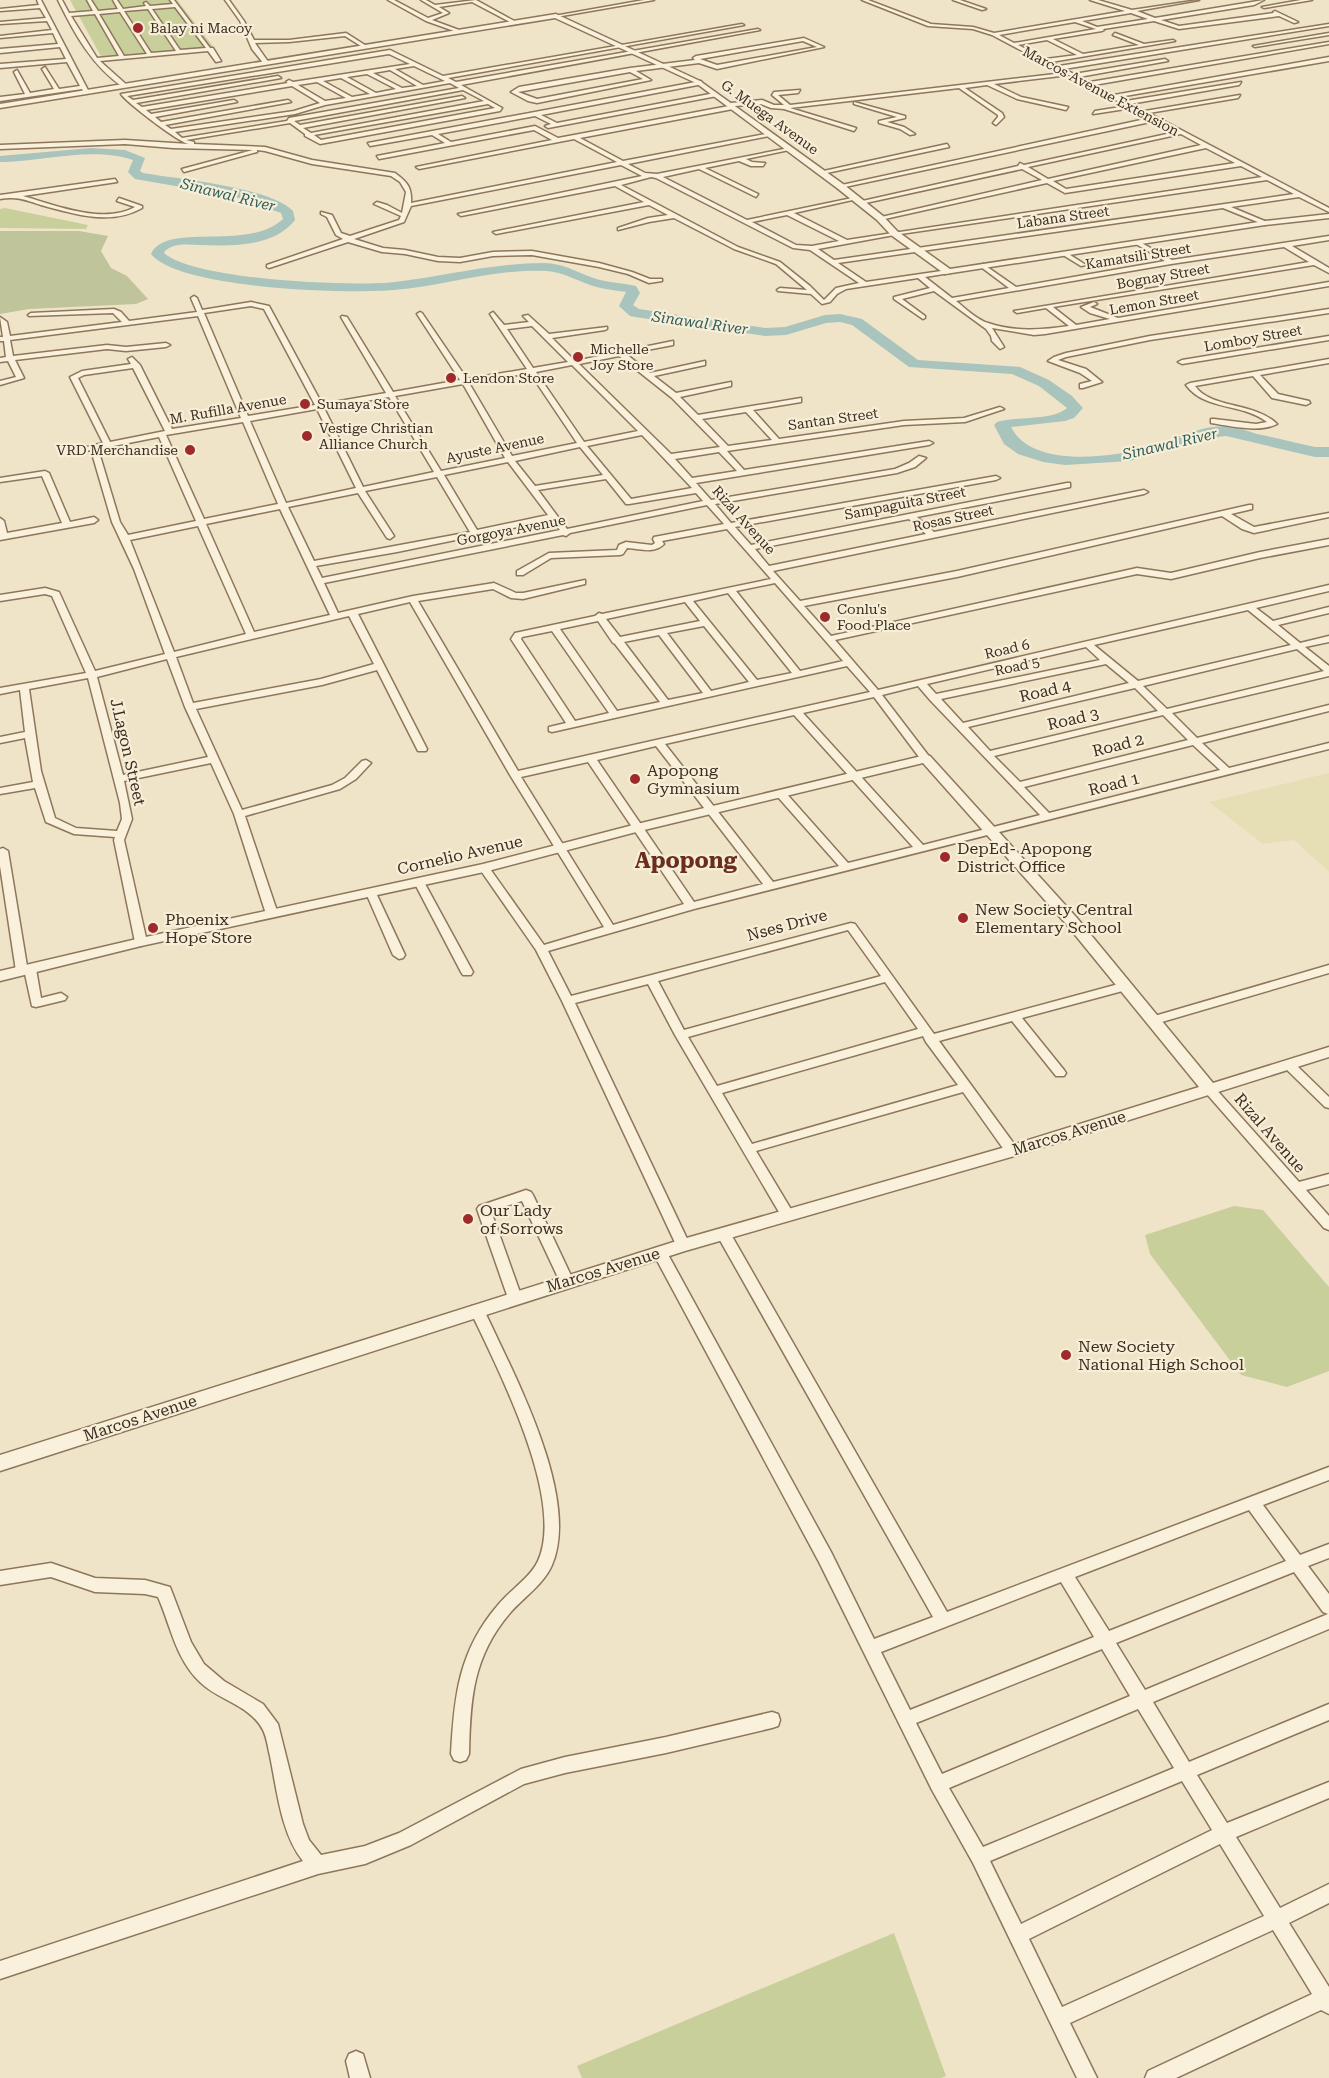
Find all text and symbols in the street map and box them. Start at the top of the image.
place label: Balay ni Macoy [150,20,253,36]
marker: Balay ni Macoy [131,21,145,35]
street label: Marcos Avenue Extension [1020,43,1182,139]
street label: G. Muega Avenue [718,76,822,158]
water label: Sinawal River [178,174,278,216]
street label: Labana Street [1016,203,1110,231]
street label: Kamatsili Street [1084,240,1192,272]
street label: Bognay Street [1115,260,1211,292]
street label: Lemon Street [1108,286,1200,318]
water label: Sinawal River [650,307,750,339]
street label: Lomboy Street [1203,322,1303,354]
place label: Michelle Joy Store [590,341,654,373]
marker: Michelle Joy Store [571,350,585,364]
place label: Lendon Store [463,370,555,386]
marker: Lendon Store [444,371,458,385]
street label: M. Rufilla Avenue [168,391,288,427]
place label: Sumaya Store [317,396,410,412]
marker: Sumaya Store [298,397,312,411]
street label: Santan Street [787,405,879,433]
place label: Vestige Christian Alliance Church [319,420,433,452]
water label: Sinawal River [1120,424,1220,464]
marker: Vestige Christian Alliance Church [300,429,314,443]
street label: Ayuste Avenue [445,430,546,466]
place label: VRD Merchandise [56,442,178,458]
marker: VRD Merchandise [183,443,197,457]
street label: Rizal Avenue [709,483,779,558]
street label: Sampaguita Street [843,483,967,523]
street label: Rosas Street [911,502,995,534]
street label: Gorgoya Avenue [455,512,567,548]
place label: Conlu's Food Place [837,601,911,633]
marker: Conlu's Food Place [818,610,832,624]
street label: Road 6 [983,636,1031,662]
street label: Road 5 [993,653,1041,679]
street label: Road 4 [1017,676,1073,706]
street label: J.Lagon Street [106,697,150,807]
street label: Road 3 [1045,704,1101,734]
street label: Road 2 [1090,729,1146,761]
place label: Apopong Gymnasium [647,761,740,798]
street label: Road 1 [1086,768,1142,800]
marker: Apopong Gymnasium [628,772,642,786]
street label: Cornelio Avenue [395,831,525,879]
place label: DepEd- Apopong District Office [957,839,1092,876]
district label: Apopong [635,848,738,873]
marker: DepEd- Apopong District Office [938,850,952,864]
place label: New Society Central Elementary School [975,900,1133,937]
street label: Nses Drive [745,905,829,945]
place label: Phoenix Hope Store [165,910,252,947]
marker: New Society Central Elementary School [956,911,970,925]
marker: Phoenix Hope Store [146,921,160,935]
street label: Rizal Avenue [1230,1089,1310,1177]
street label: Marcos Avenue [1010,1107,1128,1159]
place label: Our Lady of Sorrows [480,1201,564,1238]
marker: Our Lady of Sorrows [461,1212,475,1226]
street label: Marcos Avenue [544,1244,662,1296]
place label: New Society National High School [1078,1337,1244,1374]
marker: New Society National High School [1059,1348,1073,1362]
street label: Marcos Avenue [81,1391,199,1445]

